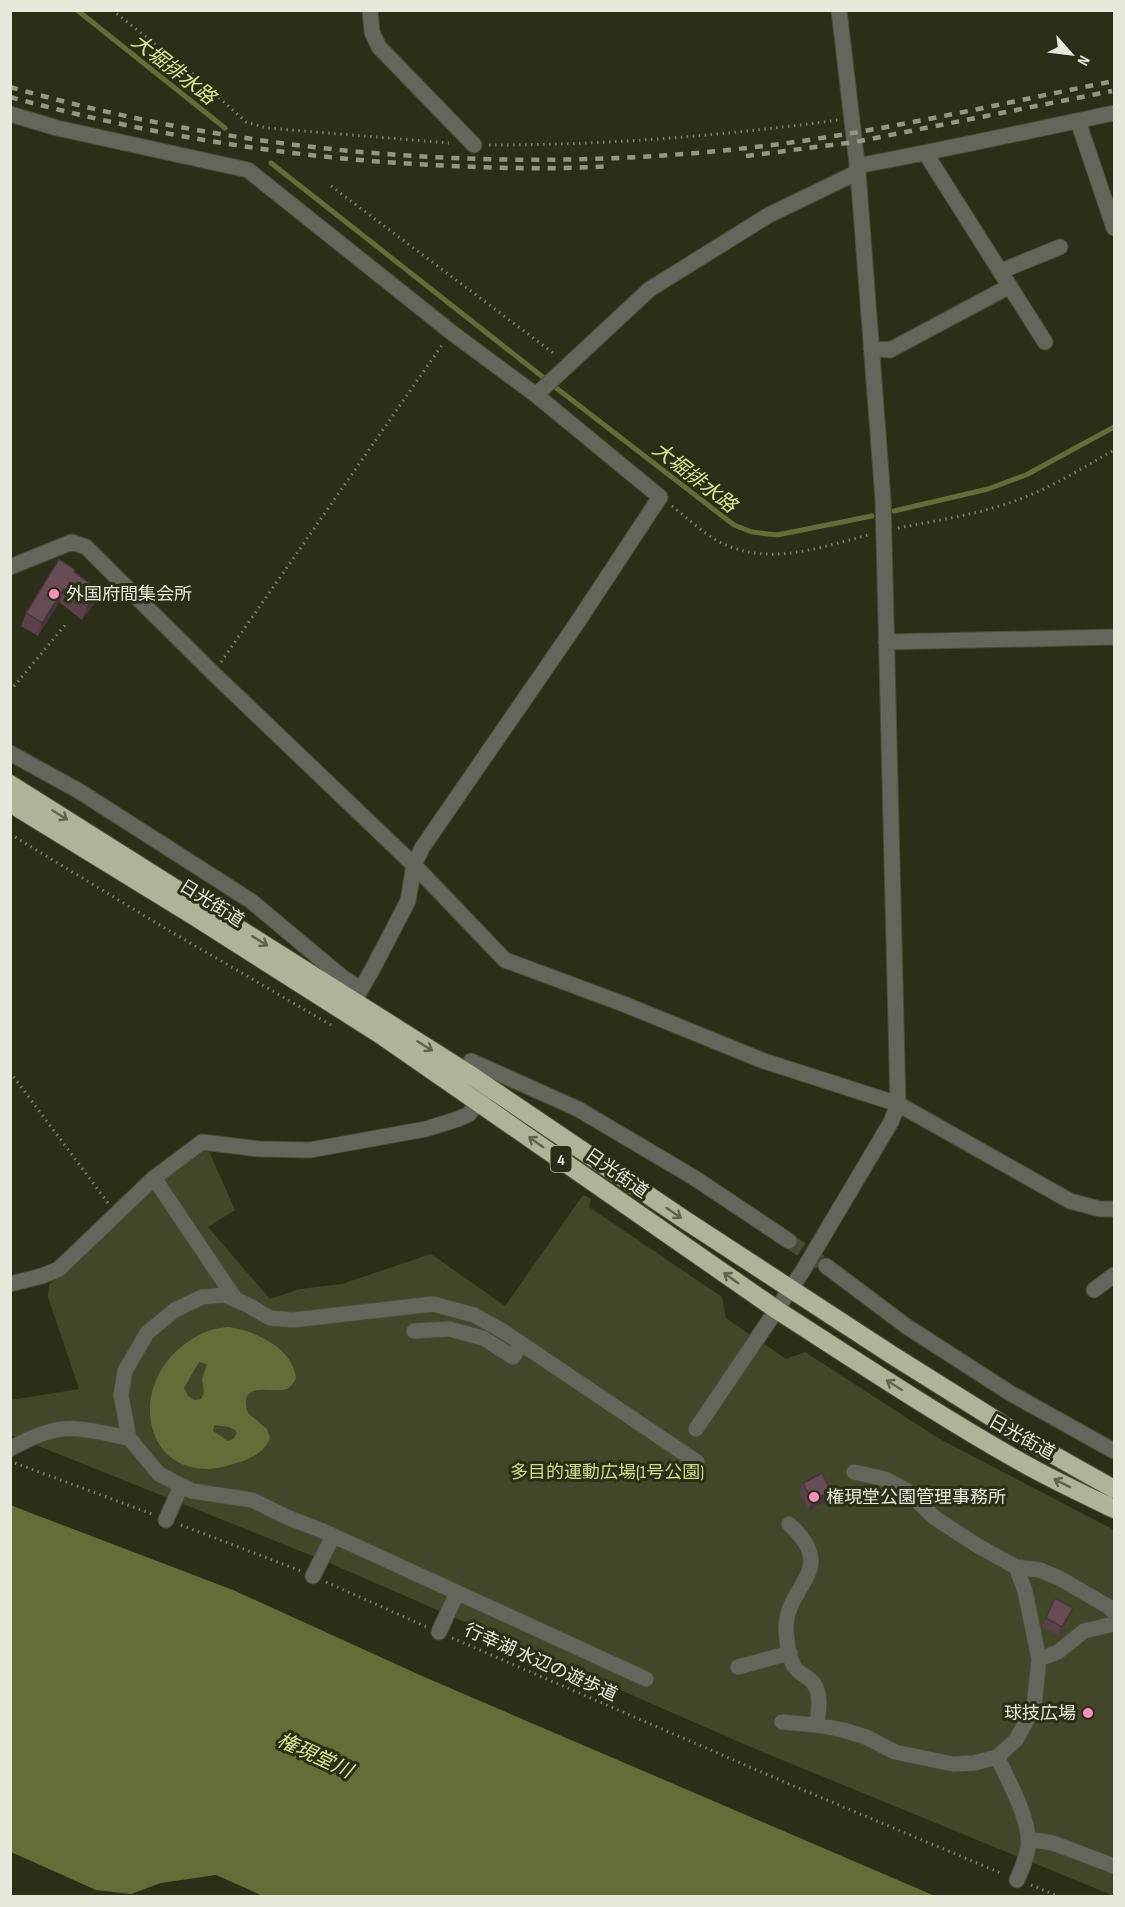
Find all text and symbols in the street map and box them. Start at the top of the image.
north arrow [1041,24,1101,84]
water label: 大堀排水路 [127,30,222,111]
text: N [1073,52,1093,69]
water label: 大堀排水路 [648,438,743,519]
place label: 外国府間集会所 [66,584,192,605]
marker: 外国府間集会所 [47,587,61,601]
one-way arrow [51,809,68,821]
street label: 日光街道 [176,875,248,931]
one-way arrow [252,935,269,948]
one-way arrow [416,1040,433,1052]
one-way arrow [529,1136,545,1148]
street label: 日光街道 [581,1144,652,1203]
road number: 4 [550,1146,572,1172]
one-way arrow [666,1207,682,1219]
one-way arrow [723,1272,739,1284]
one-way arrow [886,1378,903,1390]
street label: 日光街道 [985,1411,1058,1464]
park label: 多目的運動広場(1号公園) [510,1462,704,1483]
one-way arrow [1054,1477,1072,1488]
place label: 権現堂公園管理事務所 [826,1487,1006,1508]
marker: 権現堂公園管理事務所 [807,1490,821,1504]
street label: 行幸湖 水辺の遊歩道 [461,1619,620,1706]
place label: 球技広場 [1004,1703,1076,1724]
marker: 球技広場 [1081,1706,1095,1720]
water label: 権現堂川 [273,1728,358,1785]

